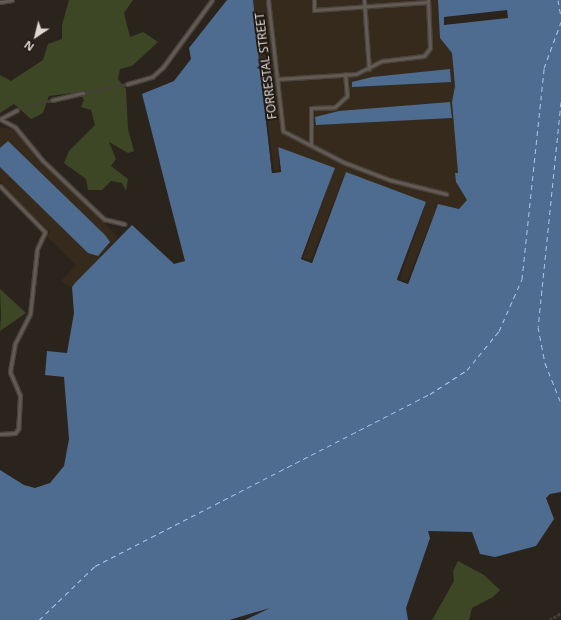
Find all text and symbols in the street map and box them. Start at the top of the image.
street label: FORRESTAL STREET [252,12,280,120]
north arrow [16,16,56,56]
text: N [21,38,37,55]

